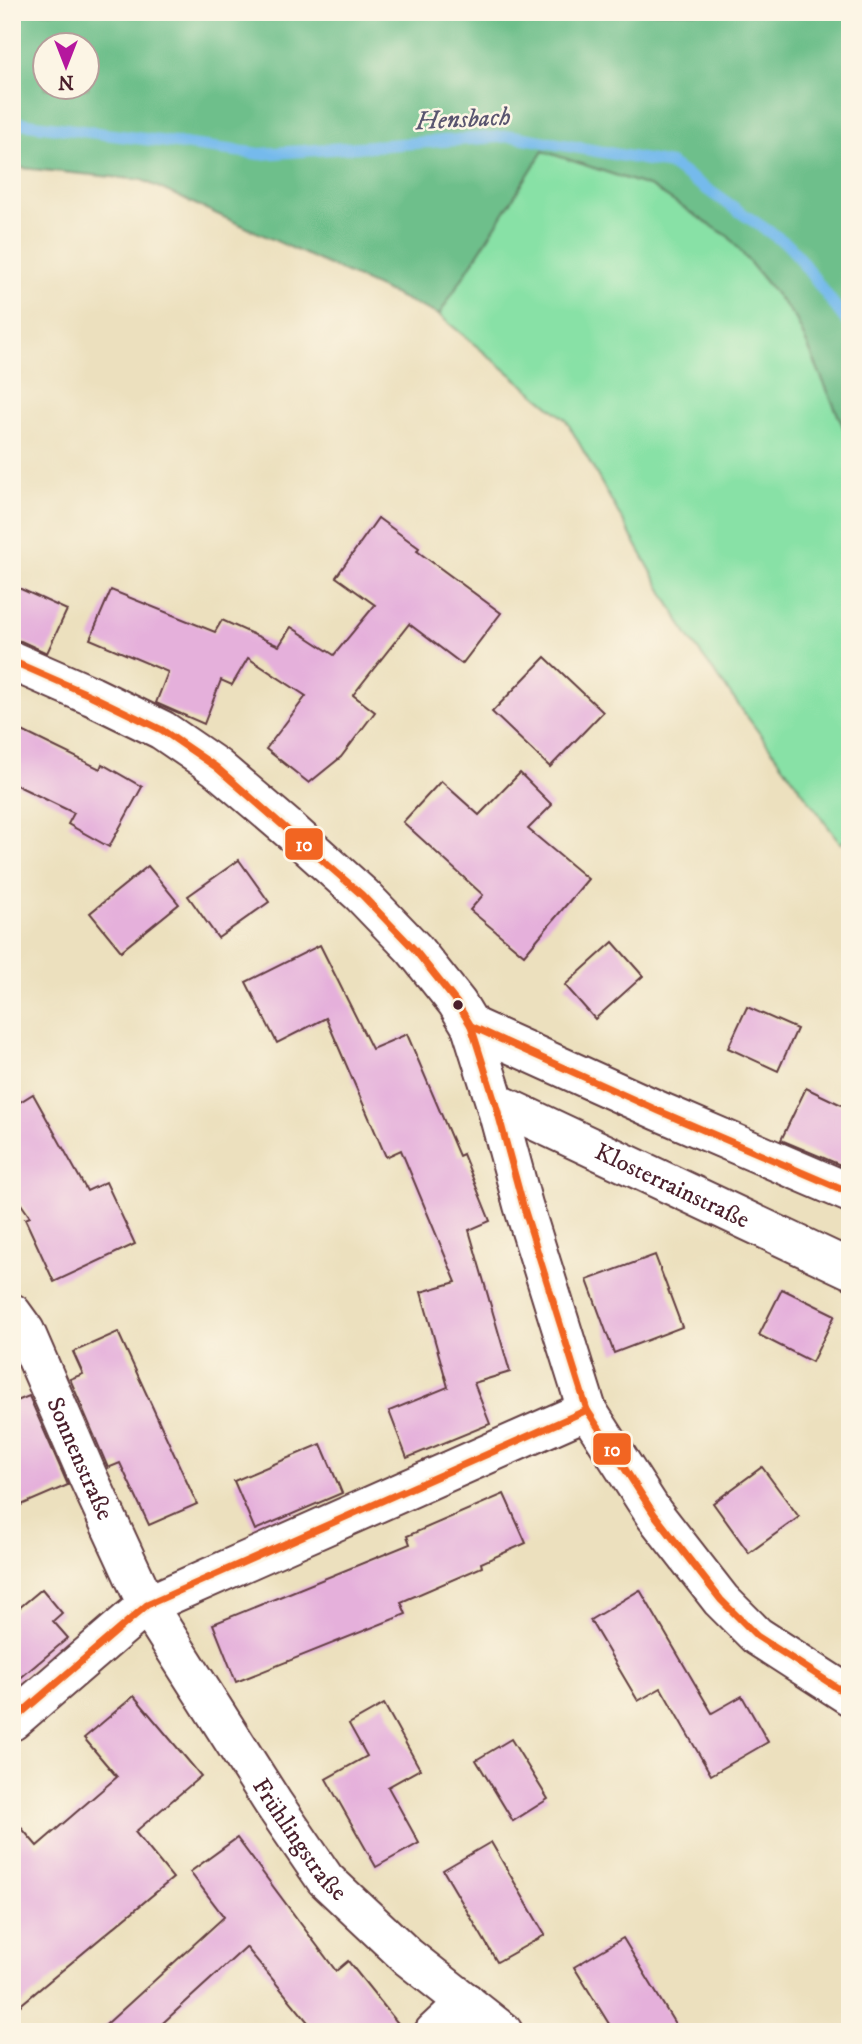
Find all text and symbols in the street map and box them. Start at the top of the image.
north arrow [32,32,102,102]
text: N [58,70,74,93]
water label: Hensbach [413,101,512,139]
line badge: 10 [284,827,324,861]
text: 10 [295,834,313,857]
unlabelled marker [451,998,465,1012]
street label: Klosterrainstraße [590,1137,754,1236]
street label: Sonnenstraße [39,1393,120,1525]
line badge: 10 [592,1432,632,1466]
text: 10 [603,1439,621,1462]
street label: Frühlingstraße [245,1773,353,1908]

